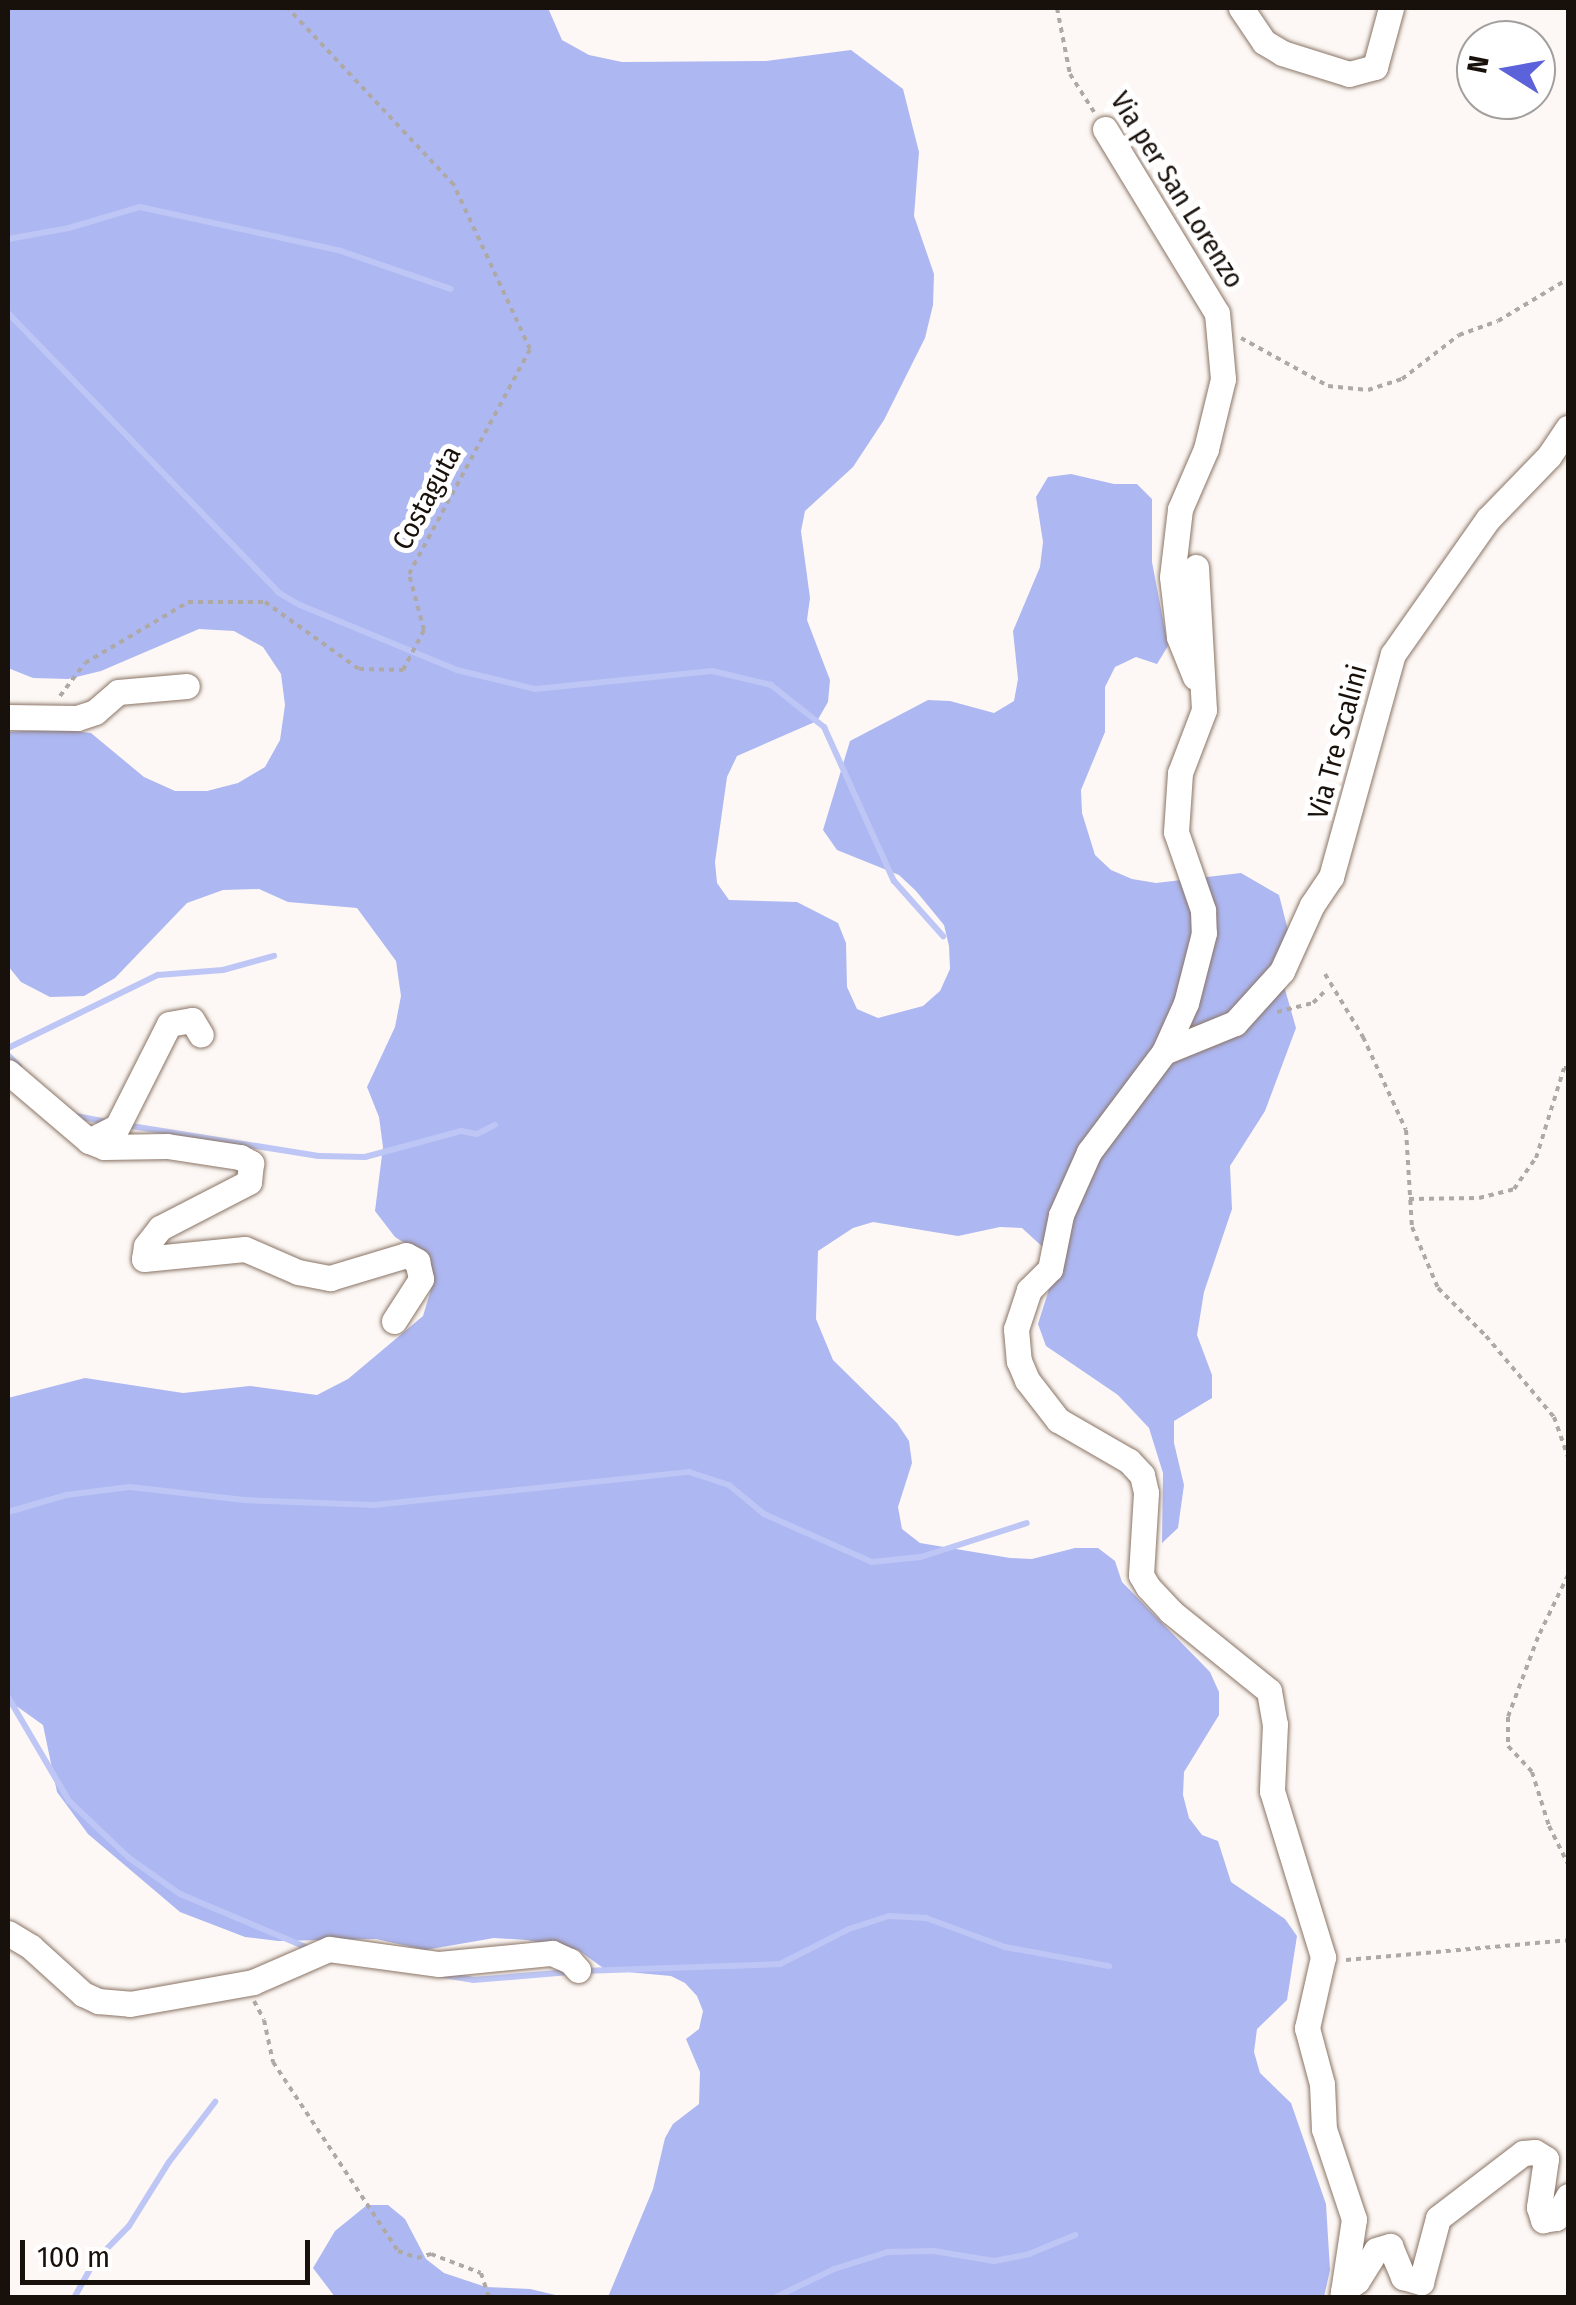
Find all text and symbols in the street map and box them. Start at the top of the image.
north arrow [1456,20,1556,120]
text: N [1460,53,1496,76]
street label: Via per San Lorenzo [1103,86,1251,294]
street label: Costaguta [386,440,468,556]
street label: Via Tre Scalini [1301,661,1375,823]
scale bar [25,2220,315,2282]
text: 100 m [37,2239,110,2275]

